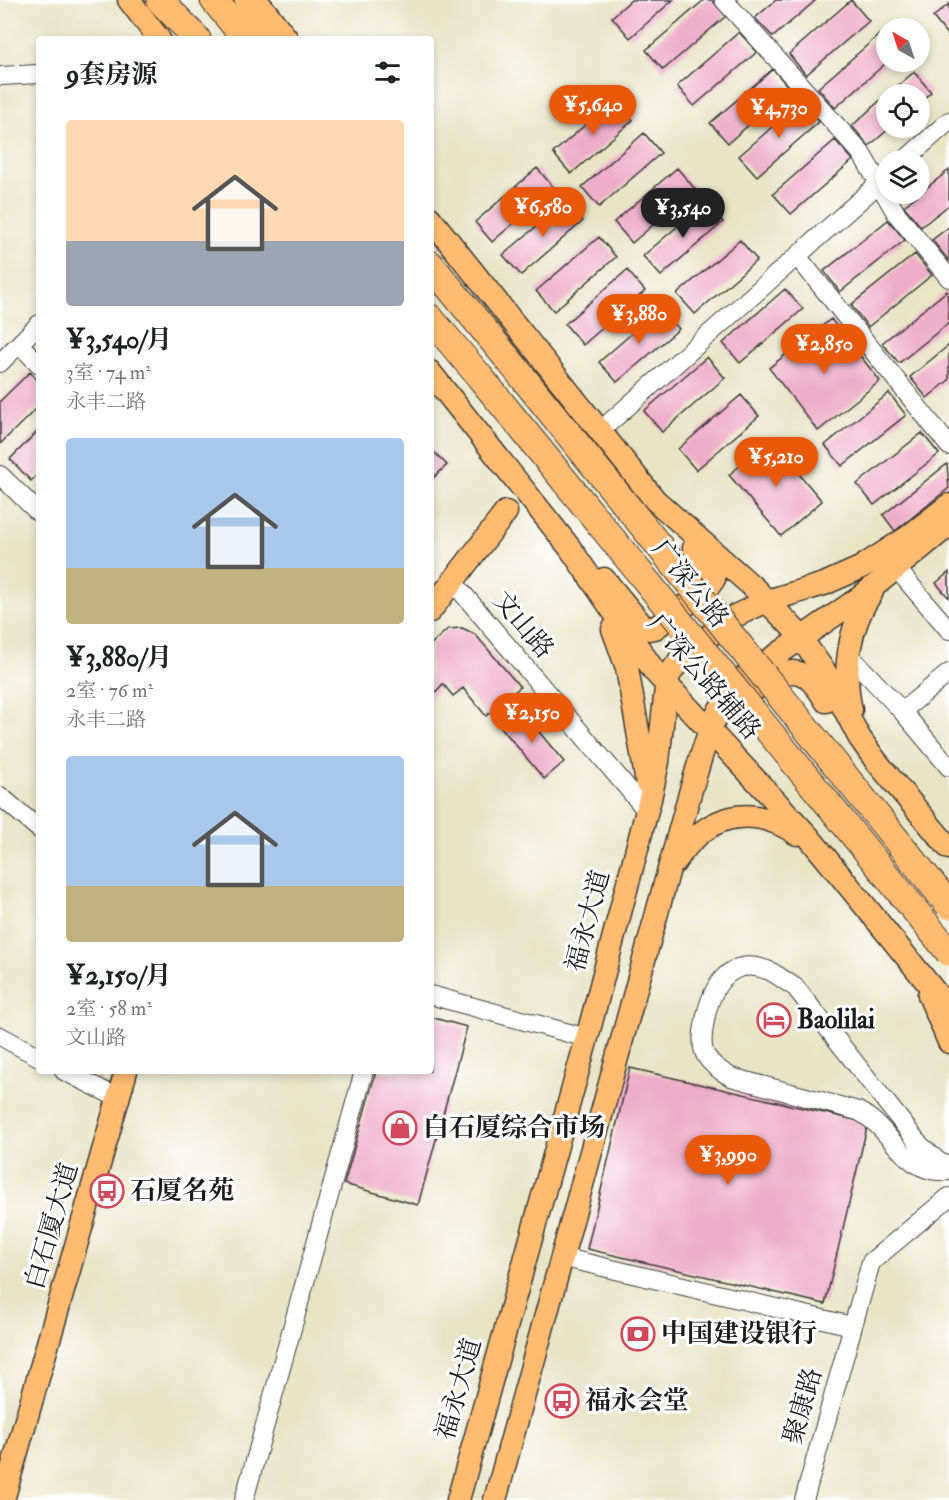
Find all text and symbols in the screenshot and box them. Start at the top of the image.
north arrow [876,18,930,72]
map controls [876,18,930,204]
icon: filters [371,56,404,89]
text: 9套房源 [66,59,157,91]
button: locate [876,84,930,138]
pin: ¥5,640 [544,85,642,136]
pin: ¥4,730 [730,88,828,139]
text: ¥5,640 [563,92,623,117]
text: ¥4,730 [750,95,808,120]
button: layers [876,150,930,204]
icon: home [181,159,289,267]
pin: ¥6,580 [494,187,592,238]
pin: ¥3,540 [634,188,732,239]
text: ¥6,580 [514,194,572,219]
text: ¥3,540 [655,195,711,220]
pin: ¥3,880 [590,294,688,345]
text: ¥3,880 [611,301,667,326]
text: ¥3,540/月 [66,324,172,356]
pin: ¥2,850 [775,324,873,375]
text: ¥2,850 [795,331,853,356]
text: 3室 · 74 m² [66,360,151,385]
text: 永丰二路 [66,389,146,414]
pin: ¥5,210 [727,437,825,488]
text: ¥5,210 [748,444,804,469]
icon: home [181,477,289,585]
street label: 广深公路 [645,534,735,634]
street label: 文山路 [486,585,560,665]
street label: 广深公路辅路 [641,608,767,746]
text: ¥3,880/月 [66,642,172,674]
text: 2室 · 76 m² [66,678,153,703]
pin: ¥2,150 [483,693,581,744]
text: ¥2,150 [504,700,560,725]
text: 永丰二路 [66,707,146,732]
icon: home [181,795,289,903]
street label: 福永大道 [559,867,617,975]
text: ¥2,150/月 [66,960,171,992]
text: 2室 · 58 m² [66,996,152,1021]
hotel icon: Baolilai [756,1002,792,1038]
place label: Baolilai [797,1004,875,1036]
text: 文山路 [66,1025,126,1050]
shop icon: 白石厦综合市场 [382,1110,418,1146]
place label: 白石厦综合市场 [423,1112,605,1144]
pin: ¥3,990 [679,1135,777,1186]
text: ¥3,990 [699,1142,757,1167]
street label: 白石厦大道 [19,1159,85,1293]
bus stop icon: 石厦名苑 [89,1173,125,1209]
place label: 石厦名苑 [130,1175,234,1207]
bank icon: 中国建设银行 [620,1316,656,1352]
place label: 中国建设银行 [661,1318,817,1350]
street label: 福永大道 [429,1335,489,1443]
street label: 聚康路 [777,1364,829,1448]
bus stop icon: 福永会堂 [544,1383,580,1419]
place label: 福永会堂 [585,1385,689,1417]

